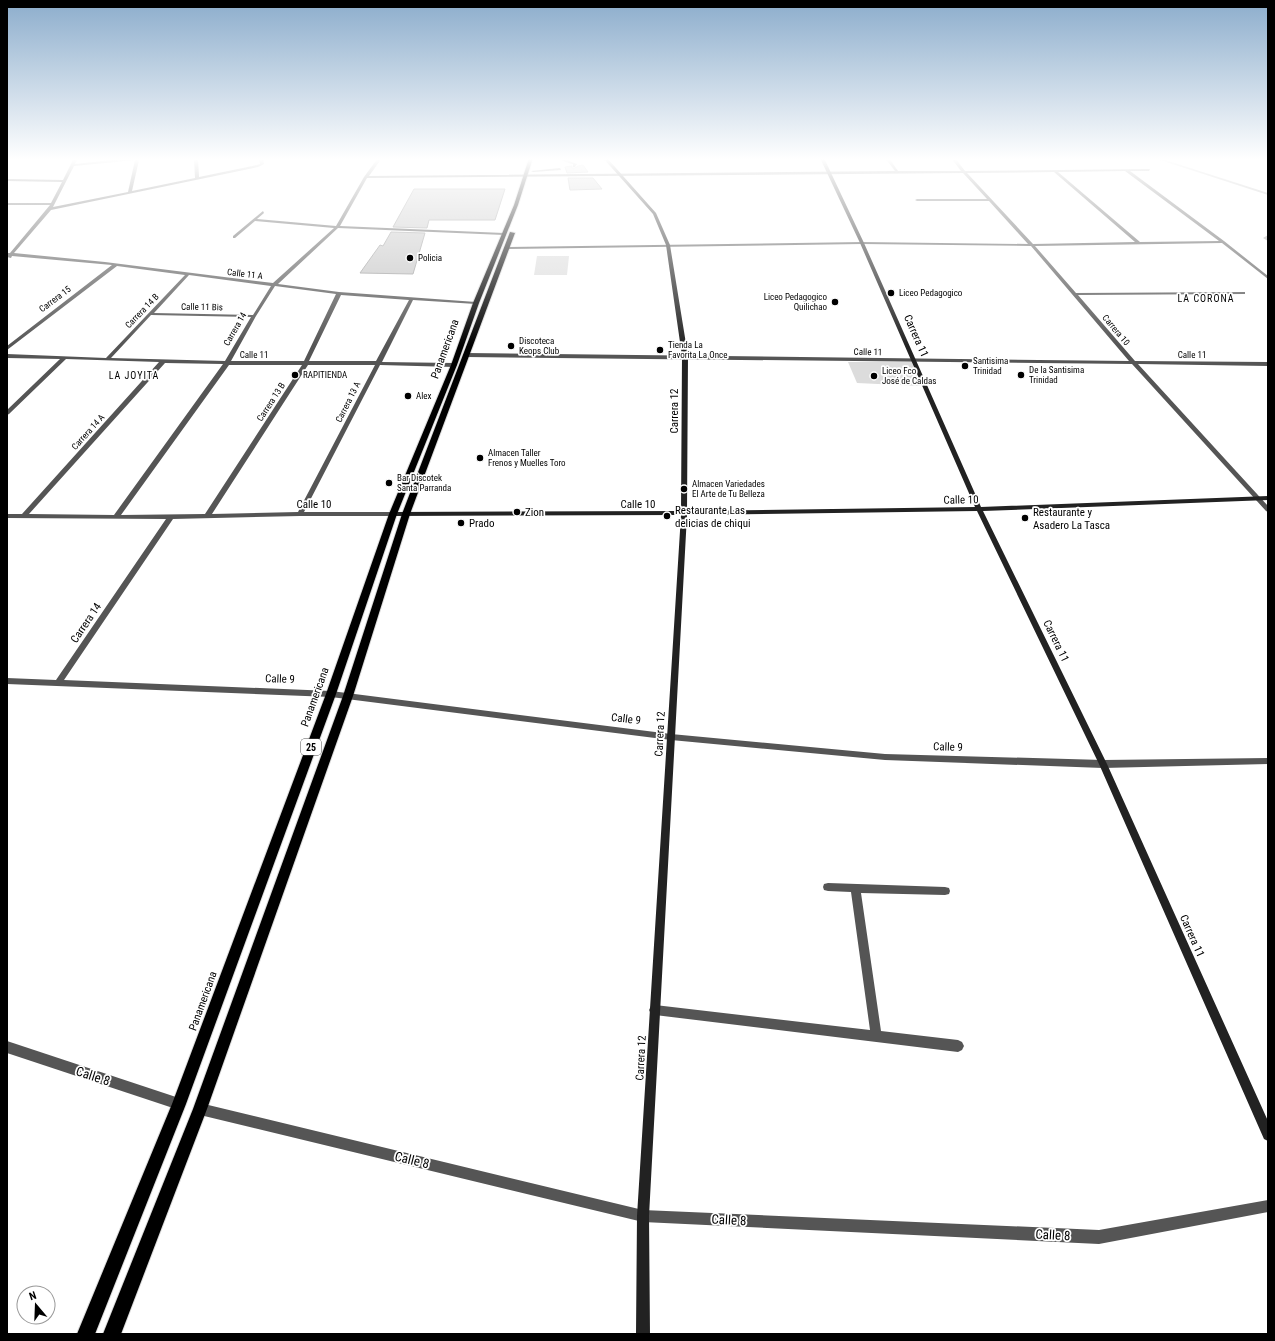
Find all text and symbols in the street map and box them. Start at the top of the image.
marker: Policia [405,253,415,263]
place label: Policia [418,253,442,263]
street label: Calle 11 A [227,267,263,281]
street label: Carrera 15 [37,284,73,314]
marker: Liceo Pedagogico [886,288,896,298]
place label: Liceo Pedagogico [899,288,963,298]
street label: Carrera 14 B [123,292,161,330]
place label: Liceo Pedagogico Quilichao [764,292,827,312]
district label: LA CORONA [1178,293,1234,304]
marker: Liceo Pedagogico Quilichao [830,297,840,307]
street label: Calle 11 Bis [181,302,223,312]
street label: Carrera 14 [221,310,249,347]
street label: Carrera 11 [901,313,931,359]
street label: Carrera 10 [1100,313,1132,347]
street label: Panamericana [428,318,462,380]
place label: Discoteca Keops Club [519,336,560,356]
place label: Tienda La Favorita La Once [668,340,727,360]
marker: Discoteca Keops Club [506,341,516,351]
marker: Tienda La Favorita La Once [655,345,665,355]
street label: Calle 11 [854,347,882,357]
street label: Calle 11 [240,350,268,360]
street label: Calle 11 [1178,350,1206,360]
place label: Santisima Trinidad [973,356,1008,376]
marker: Santisima Trinidad [960,361,970,371]
place label: De la Santisima Trinidad [1029,365,1084,385]
place label: Liceo Fco José de Caldas [882,366,936,386]
district label: LA JOYITA [109,370,159,381]
marker: RAPITIENDA [290,370,300,380]
place label: RAPITIENDA [303,370,347,380]
marker: De la Santisima Trinidad [1016,370,1026,380]
marker: Liceo Fco José de Caldas [869,371,879,381]
street label: Carrera 13 A [334,380,362,424]
street label: Carrera 13 B [255,381,287,423]
street label: Carrera 12 [668,388,681,434]
marker: Alex [403,391,413,401]
place label: Alex [416,391,431,401]
street label: Carrera 14 A [70,412,106,452]
place label: Almacen Taller Frenos y Muelles Toro [488,448,566,468]
marker: Almacen Taller Frenos y Muelles Toro [475,453,485,463]
place label: Bar Discotek Santa Parranda [397,473,451,493]
marker: Bar Discotek Santa Parranda [384,478,394,488]
place label: Almacen Variedades El Arte de Tu Belleza [692,479,765,499]
marker: Almacen Variedades El Arte de Tu Belleza [679,484,689,494]
street label: Calle 10 [943,493,979,507]
street label: Calle 10 [296,498,332,511]
street label: Calle 10 [620,498,656,511]
place label: Restaurante Las delicias de chiqui [675,504,750,530]
place label: Zion [525,506,544,519]
place label: Restaurante y Asadero La Tasca [1033,506,1110,532]
marker: Zion [512,507,522,517]
marker: Restaurante Las delicias de chiqui [662,511,672,521]
marker: Restaurante y Asadero La Tasca [1020,513,1030,523]
place label: Prado [469,517,495,530]
marker: Prado [456,518,466,528]
street label: Carrera 14 [68,600,104,645]
street label: Carrera 11 [1040,618,1072,664]
street label: Panamericana [298,666,332,728]
street label: Calle 9 [265,672,295,686]
street label: Calle 9 [610,711,642,727]
street label: Carrera 12 [652,711,668,757]
road number: 25 [301,739,321,755]
street label: Calle 9 [933,740,963,754]
street label: Carrera 11 [1177,913,1207,959]
street label: Panamericana [186,970,220,1032]
street label: Carrera 12 [633,1035,649,1081]
street label: Calle 8 [74,1063,112,1089]
street label: Calle 8 [393,1148,431,1172]
street label: Calle 8 [711,1212,747,1228]
street label: Calle 8 [1035,1227,1071,1243]
north arrow [16,1285,56,1325]
text: N [28,1289,38,1303]

